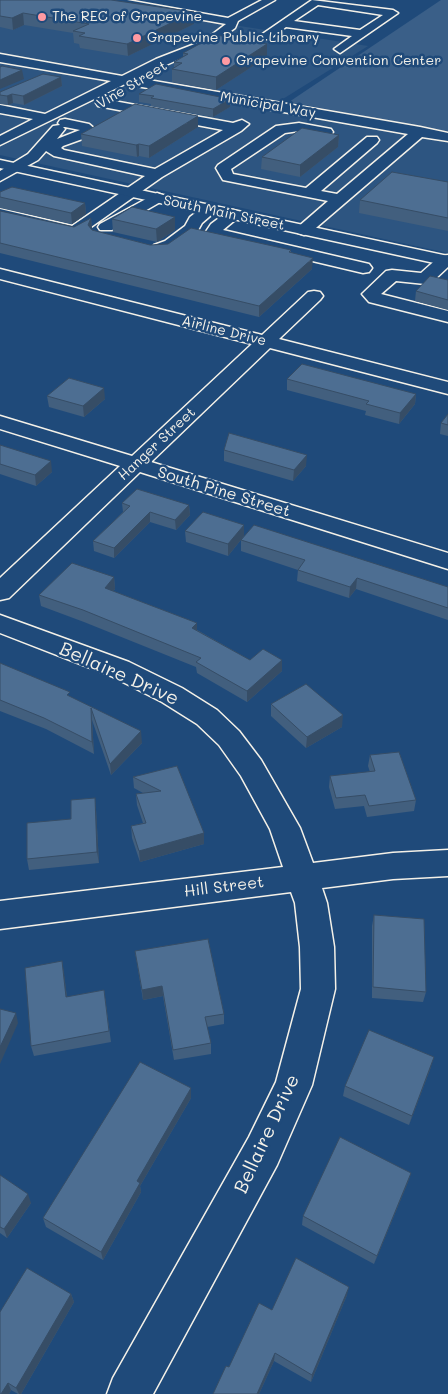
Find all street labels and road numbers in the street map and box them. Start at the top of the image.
street label: Vine Street [94,58,170,112]
street label: Municipal Way [219,88,317,122]
street label: South Main Street [162,192,286,234]
street label: Airline Drive [180,312,268,350]
street label: Hanger Street [115,404,199,484]
street label: South Pine Street [155,463,293,521]
street label: Bellaire Drive [56,637,182,711]
street label: Hill Street [183,873,265,901]
street label: Bellaire Drive [230,1071,304,1197]

